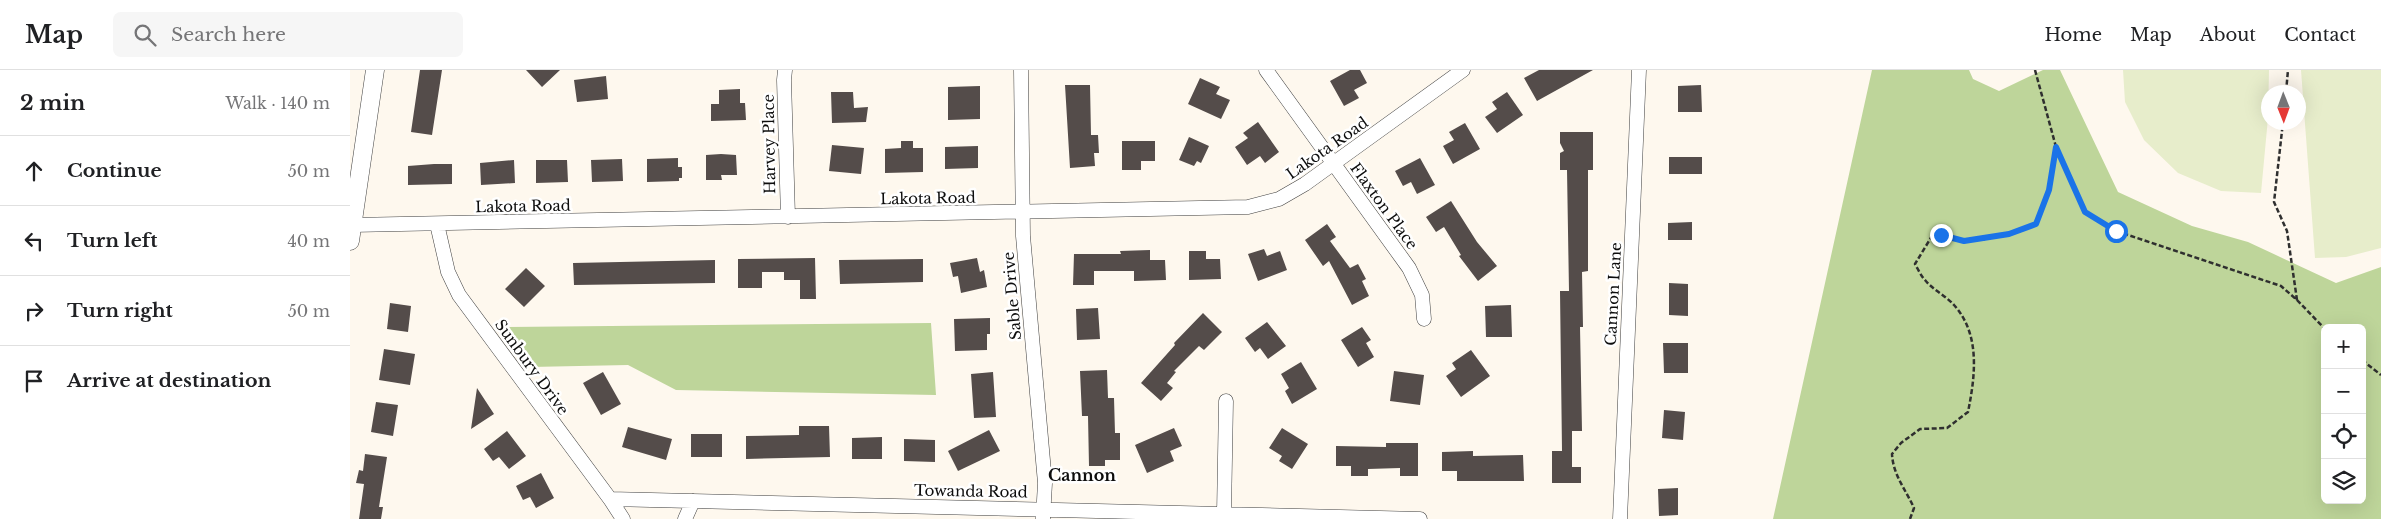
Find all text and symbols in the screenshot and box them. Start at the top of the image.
search box [113,12,463,57]
text: Map [25,20,83,49]
icon: search [131,21,159,49]
text: Search here [171,23,286,46]
text: Home [2044,24,2102,46]
text: Map [2130,24,2172,46]
text: About [2200,24,2256,46]
text: Contact [2284,24,2356,46]
north arrow [2261,85,2306,130]
text: 2 min [20,90,85,116]
text: Walk · 140 m [225,93,330,113]
street label: Harvey Place [759,94,779,194]
street label: Lakota Road [1282,113,1372,183]
icon: ahead [20,157,48,185]
text: Continue [67,159,162,182]
street label: Flaxton Place [1346,159,1422,253]
text: 50 m [288,161,330,181]
street label: Lakota Road [880,188,976,208]
street label: Lakota Road [475,196,571,216]
route start [2105,220,2128,243]
route end [1930,224,1953,247]
icon: left [20,227,48,255]
text: Turn left [67,229,158,252]
text: 40 m [287,231,330,251]
street label: Cannon Lane [1601,242,1625,346]
street label: Sable Drive [999,251,1025,341]
icon: right [20,297,48,325]
text: Turn right [67,299,173,322]
text: 50 m [288,301,330,321]
street label: Sunbury Drive [491,316,573,418]
map controls [2321,324,2366,504]
button: + [2321,324,2366,369]
icon: arrive [20,367,48,395]
text: Arrive at destination [67,369,271,392]
button: − [2321,369,2366,414]
button: locate [2321,414,2366,459]
button: layers [2321,459,2366,504]
district label: Cannon [1048,465,1116,485]
street label: Towanda Road [914,481,1028,501]

